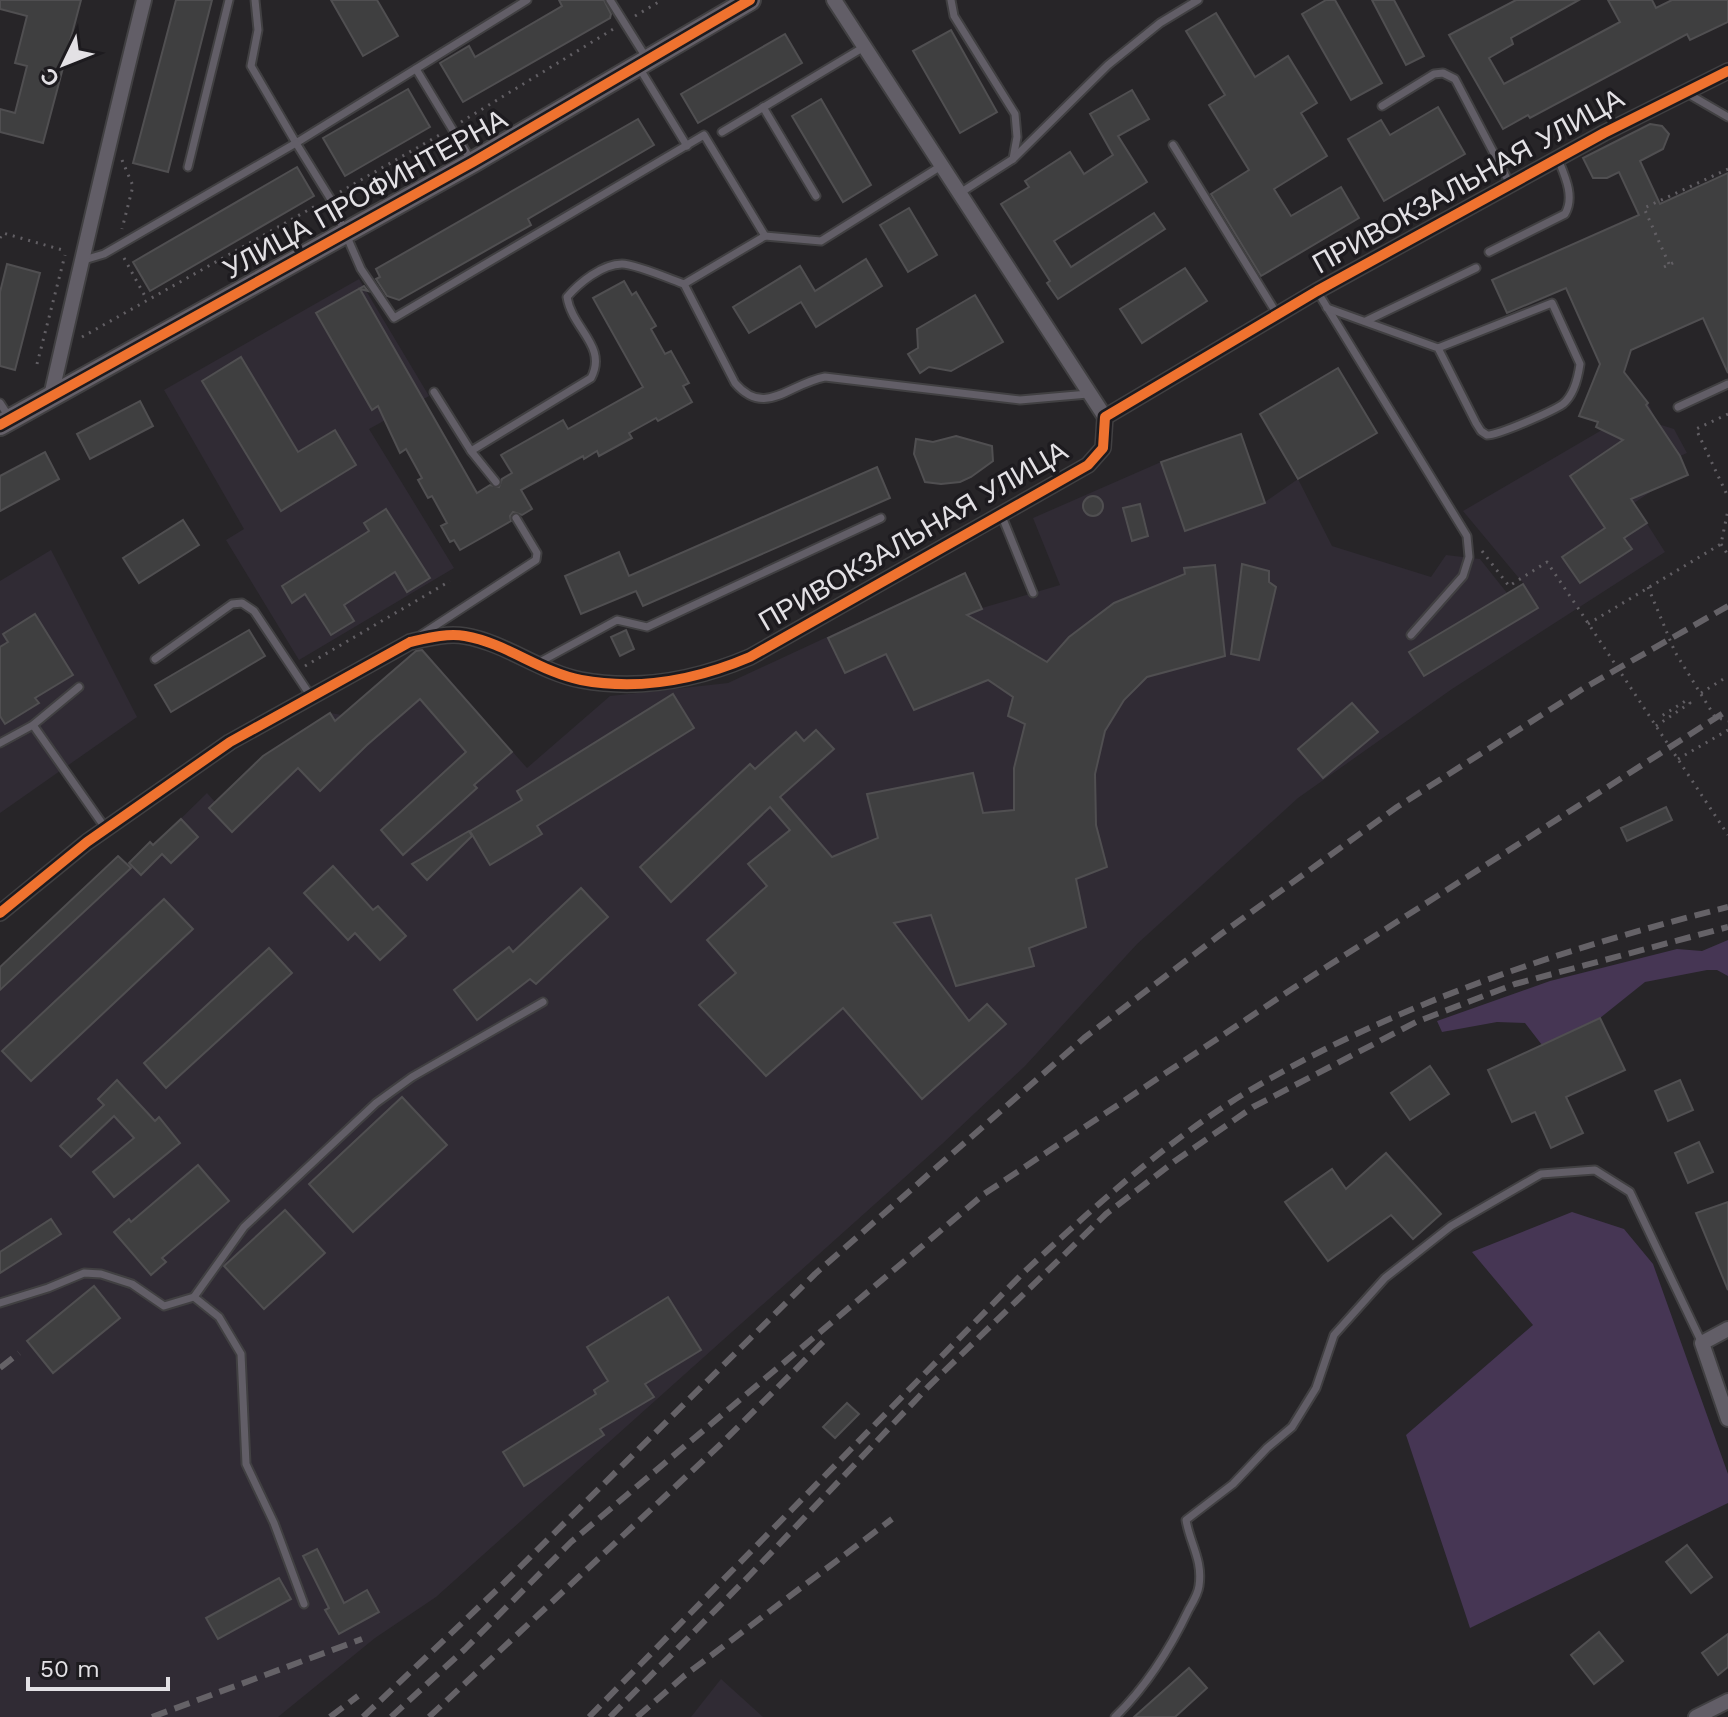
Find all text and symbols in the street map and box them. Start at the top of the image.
north arrow [24,24,104,104]
text: С [35,63,64,92]
street label: ПРИВОКЗАЛЬНАЯ УЛИЦА [1307,81,1630,280]
street label: УЛИЦА ПРОФИНТЕРНА [217,102,513,286]
street label: ПРИВОКЗАЛЬНАЯ УЛИЦА [753,434,1073,638]
scale bar [28,1641,168,1691]
text: 50 m [40,1655,100,1683]

